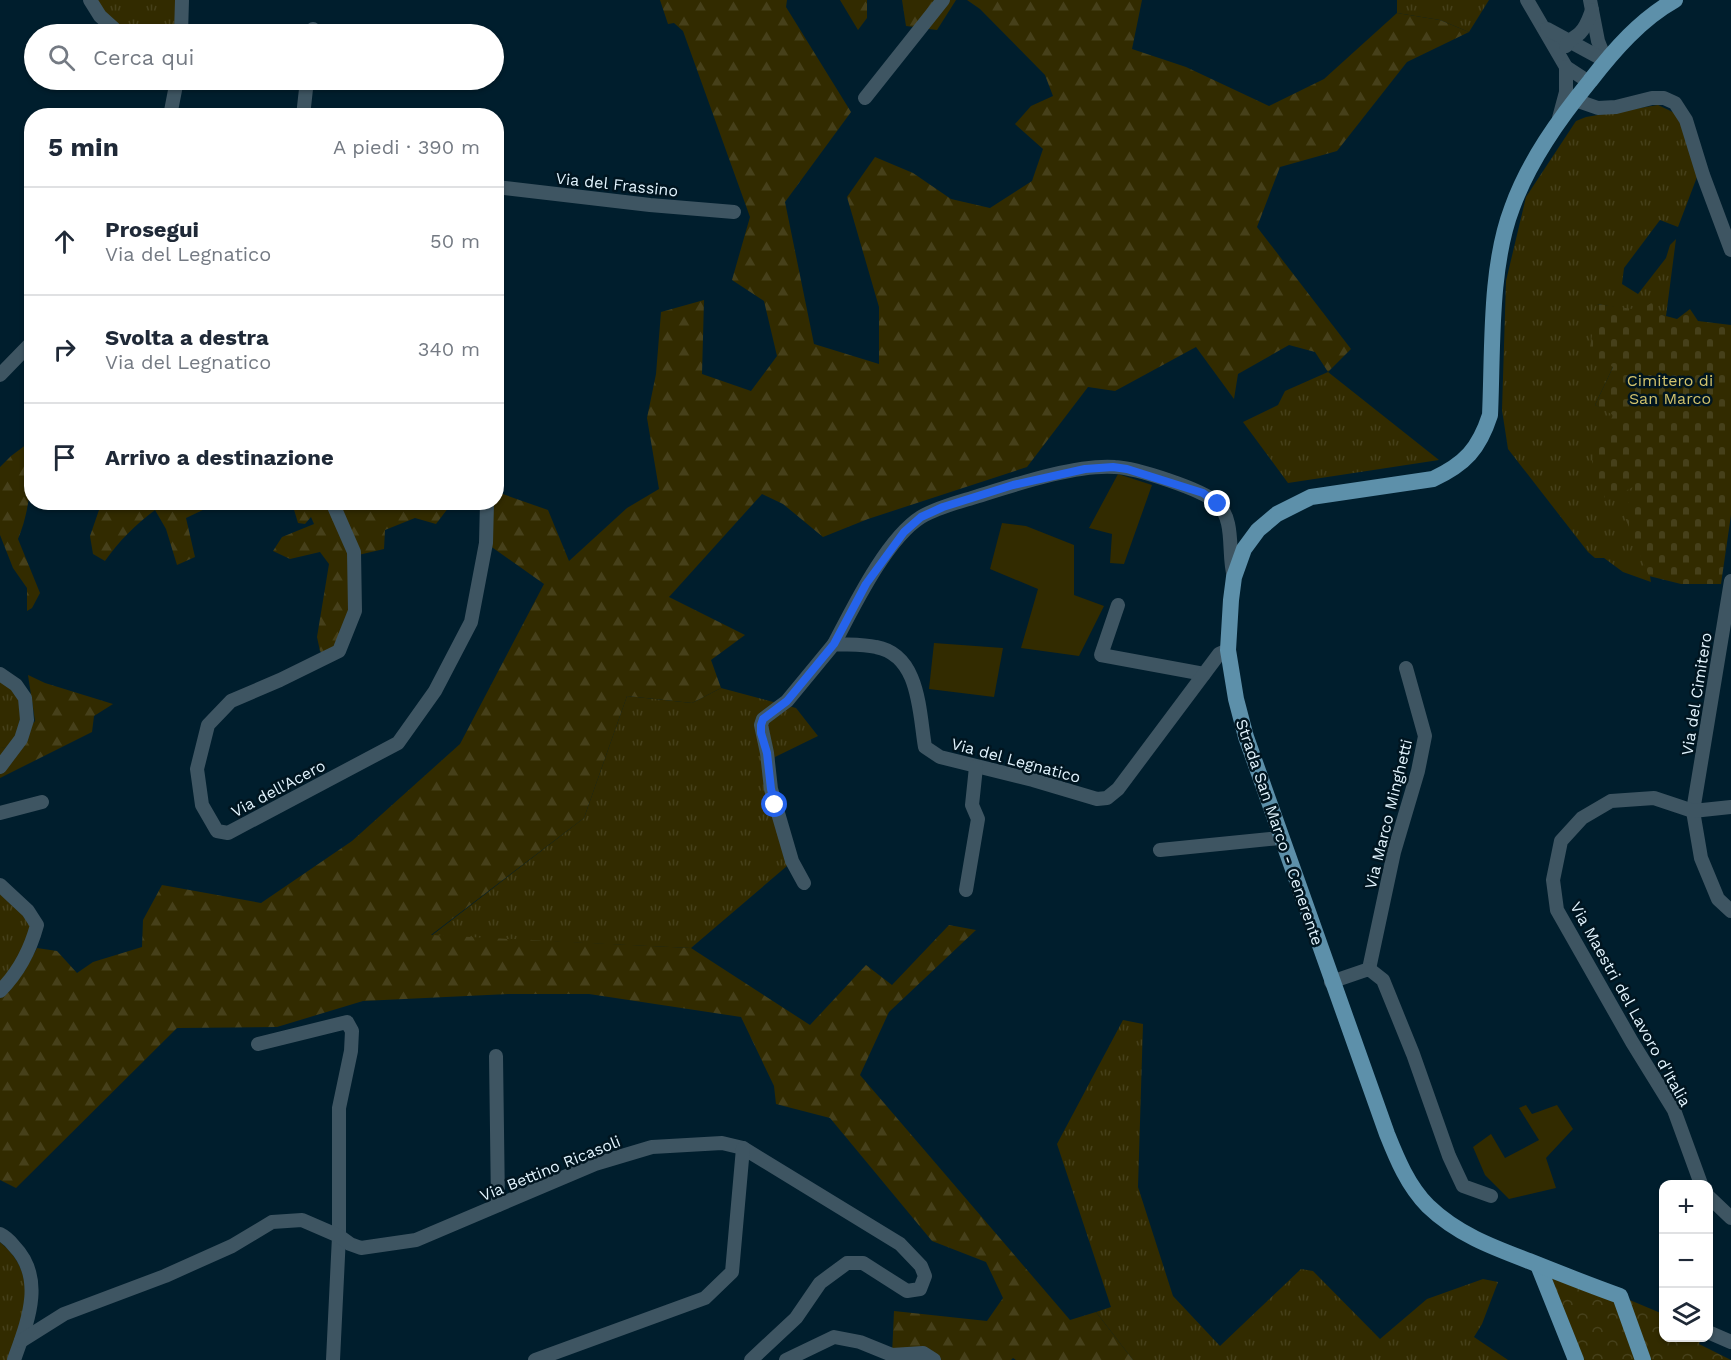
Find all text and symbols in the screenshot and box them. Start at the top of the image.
search box [24,24,504,90]
icon: search [45,41,78,74]
text: Cerca qui [93,45,194,70]
text: 5 min [48,132,119,162]
text: A piedi · 390 m [333,135,480,159]
street label: Via del Frassino [555,169,679,200]
text: Prosegui [105,217,199,242]
icon: ahead [48,225,81,258]
text: 50 m [430,229,480,253]
text: Via del Legnatico [105,242,271,266]
text: Svolta a destra [105,325,269,350]
icon: right [48,333,81,366]
text: 340 m [418,337,480,361]
text: Via del Legnatico [105,350,271,374]
park label: Cimitero di San Marco [1627,371,1713,408]
icon: arrive [48,441,81,474]
text: Arrivo a destinazione [105,445,334,470]
route end [1204,490,1230,516]
street label: Via del Cimitero [1677,631,1716,757]
street label: Strada San Marco - Cenerente [1232,716,1327,948]
street label: Via del Legnatico [949,734,1083,787]
street label: Via Marco Minghetti [1361,737,1416,891]
street label: Via dell'Acero [228,756,329,821]
route start [761,791,787,817]
street label: Via Maestri del Lavoro d'Italia [1566,899,1695,1110]
street label: Via Bettino Ricasoli [477,1132,623,1205]
map controls [1659,1180,1713,1342]
button: + [1659,1180,1713,1234]
button: − [1659,1234,1713,1288]
button: layers [1659,1288,1713,1342]

